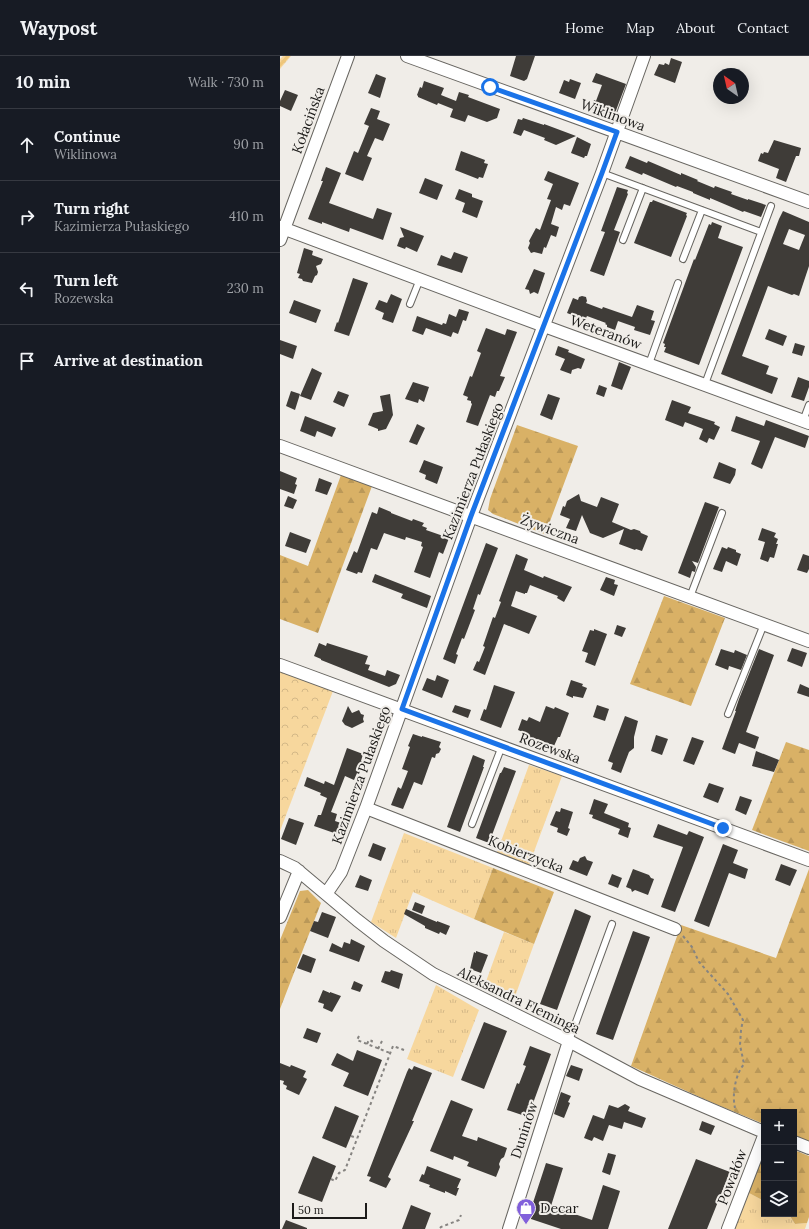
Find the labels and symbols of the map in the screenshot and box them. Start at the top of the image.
north arrow [713,68,749,104]
route start [481,78,499,96]
street label: Kołacińska [288,84,328,156]
street label: Wiklinowa [578,95,648,135]
street label: Weteranów [568,311,645,354]
street label: Kazimierza Pułaskiego [438,400,508,542]
street label: Żywiczna [518,510,582,548]
street label: Kazimierza Pułaskiego [328,703,394,847]
street label: Rozewska [517,729,583,767]
route end [714,819,732,837]
street label: Kobierzycka [485,831,567,877]
street label: Aleksandra Fleminga [454,962,583,1037]
street label: Duninów [506,1098,542,1161]
street label: Powałów [713,1146,751,1207]
shop icon: Decar [515,1197,537,1225]
place label: Decar [540,1199,579,1217]
scale bar [292,1201,367,1220]

